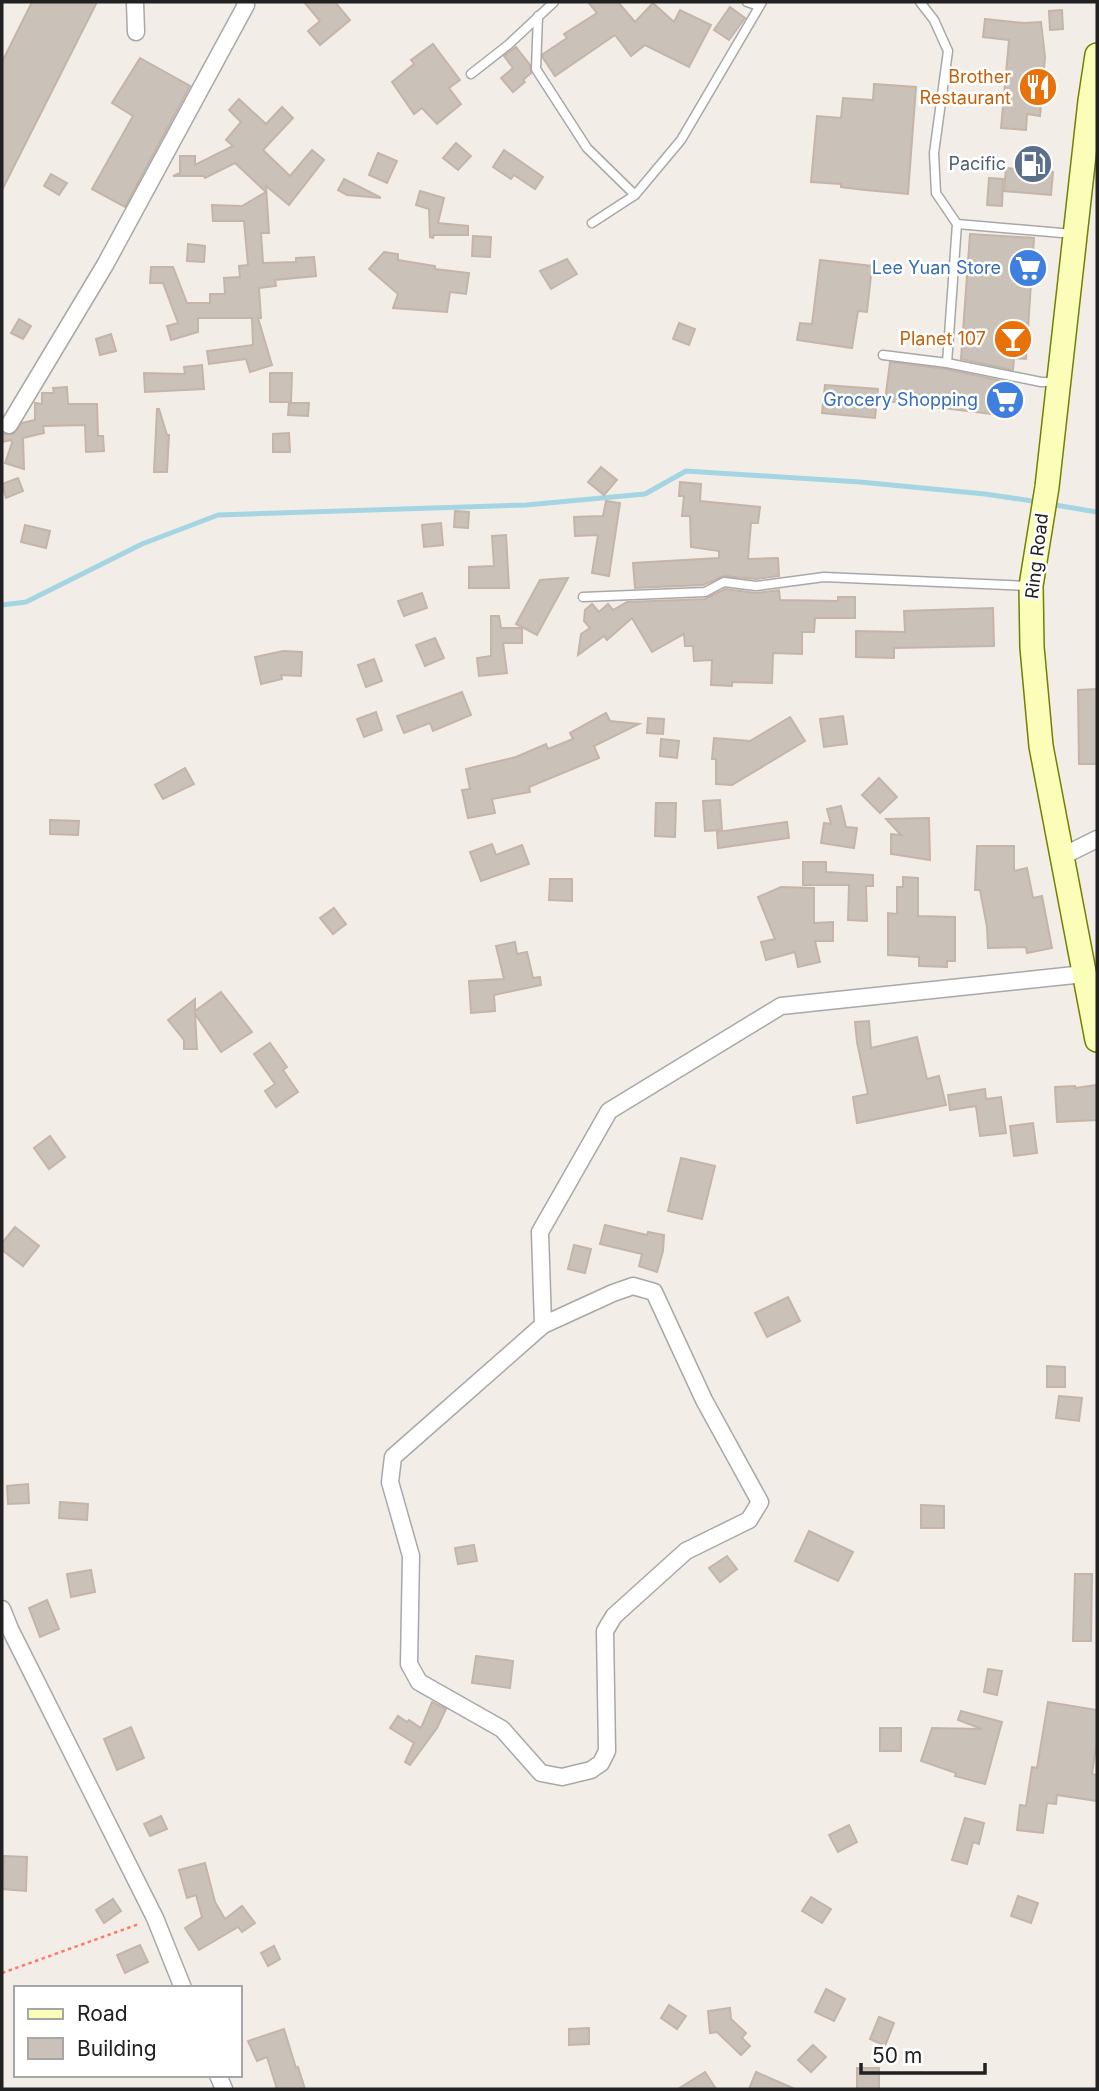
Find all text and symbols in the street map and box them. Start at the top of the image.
place label: Brother Restaurant [920,66,1011,108]
restaurant icon: Brother Restaurant [1017,66,1059,108]
fuel station icon: Pacific [1012,143,1054,185]
place label: Pacific [948,153,1006,174]
supermarket icon: Lee Yuan Store [1007,247,1049,289]
place label: Lee Yuan Store [872,257,1001,278]
bar icon: Planet 107 [992,318,1034,360]
place label: Planet 107 [899,328,986,349]
supermarket icon: Grocery Shopping [984,379,1026,421]
place label: Grocery Shopping [823,389,978,410]
street label: Ring Road [1021,512,1052,600]
legend [14,1986,242,2077]
text: Road [77,2001,128,2026]
scale bar [861,2032,985,2076]
text: Building [77,2036,157,2061]
text: 50 m [872,2043,922,2068]

